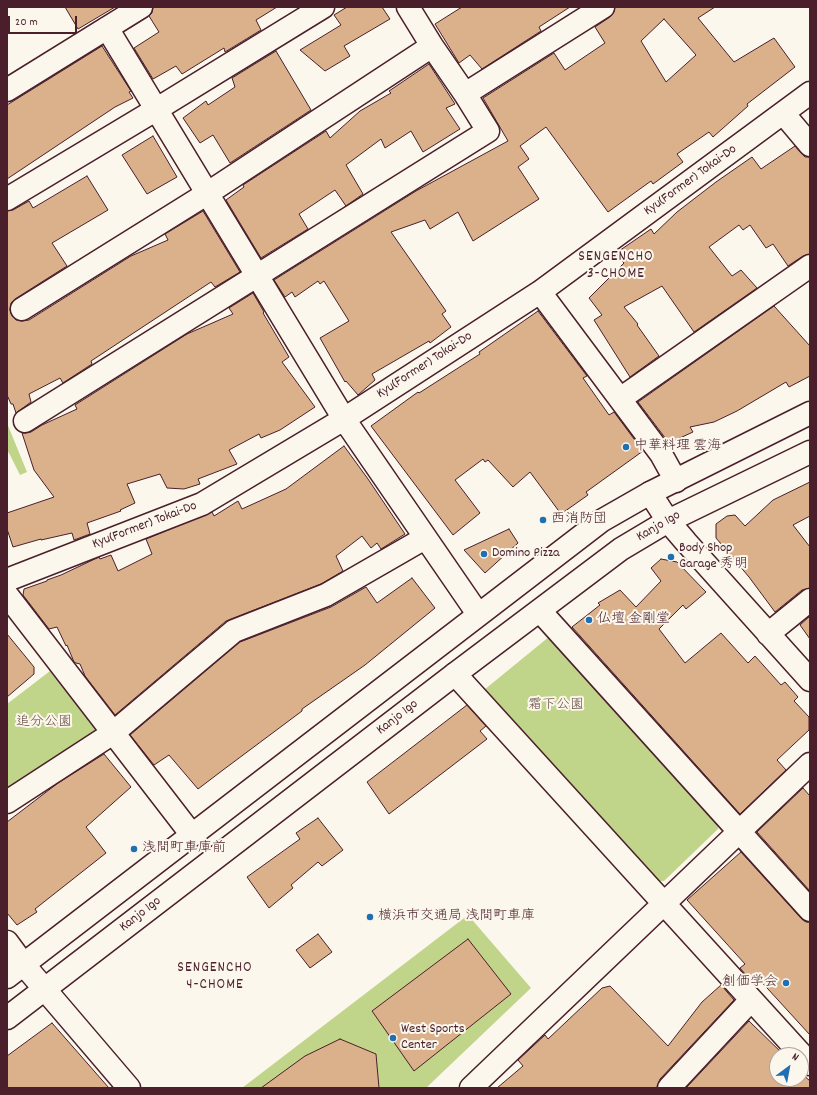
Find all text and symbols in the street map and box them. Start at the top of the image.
scale bar [10,8,79,34]
text: 20 m [15,14,38,31]
street label: Kyu(Former) Tokai-Do [641,142,741,220]
district label: SENGENCHO 3-CHOME [578,249,654,284]
street label: Kyu(Former) Tokai-Do [374,329,476,403]
place label: 中華料理 雲海 [634,439,721,455]
marker: 中華料理 雲海 [621,442,631,452]
street label: Kyu(Former) Tokai-Do [90,498,200,554]
street label: Kanjo 1go [634,508,684,546]
place label: 西消防団 [551,512,607,528]
marker: 西消防団 [538,515,548,525]
place label: Body Shop Garage 秀明 [679,541,748,574]
place label: Domino Pizza [492,546,560,562]
marker: Domino Pizza [479,549,489,559]
marker: Body Shop Garage 秀明 [666,552,676,562]
place label: 仏壇 金剛堂 [597,612,670,628]
marker: 仏壇 金剛堂 [584,615,594,625]
street label: Kanjo 1go [374,697,422,739]
park label: 霜下公園 [528,698,584,714]
park label: 追分公園 [16,715,72,731]
place label: 浅間町車庫前 [142,841,226,857]
marker: 浅間町車庫前 [129,844,139,854]
street label: Kanjo 1go [117,894,165,936]
place label: 横浜市交通局 浅間町車庫 [378,909,535,925]
marker: 横浜市交通局 浅間町車庫 [365,912,375,922]
district label: SENGENCHO 4-CHOME [177,960,253,995]
place label: 創価学会 [722,975,778,991]
marker: 創価学会 [781,978,791,988]
place label: West Sports Center [401,1022,465,1054]
marker: West Sports Center [388,1033,398,1043]
north arrow [769,1047,809,1087]
text: N [788,1049,801,1066]

